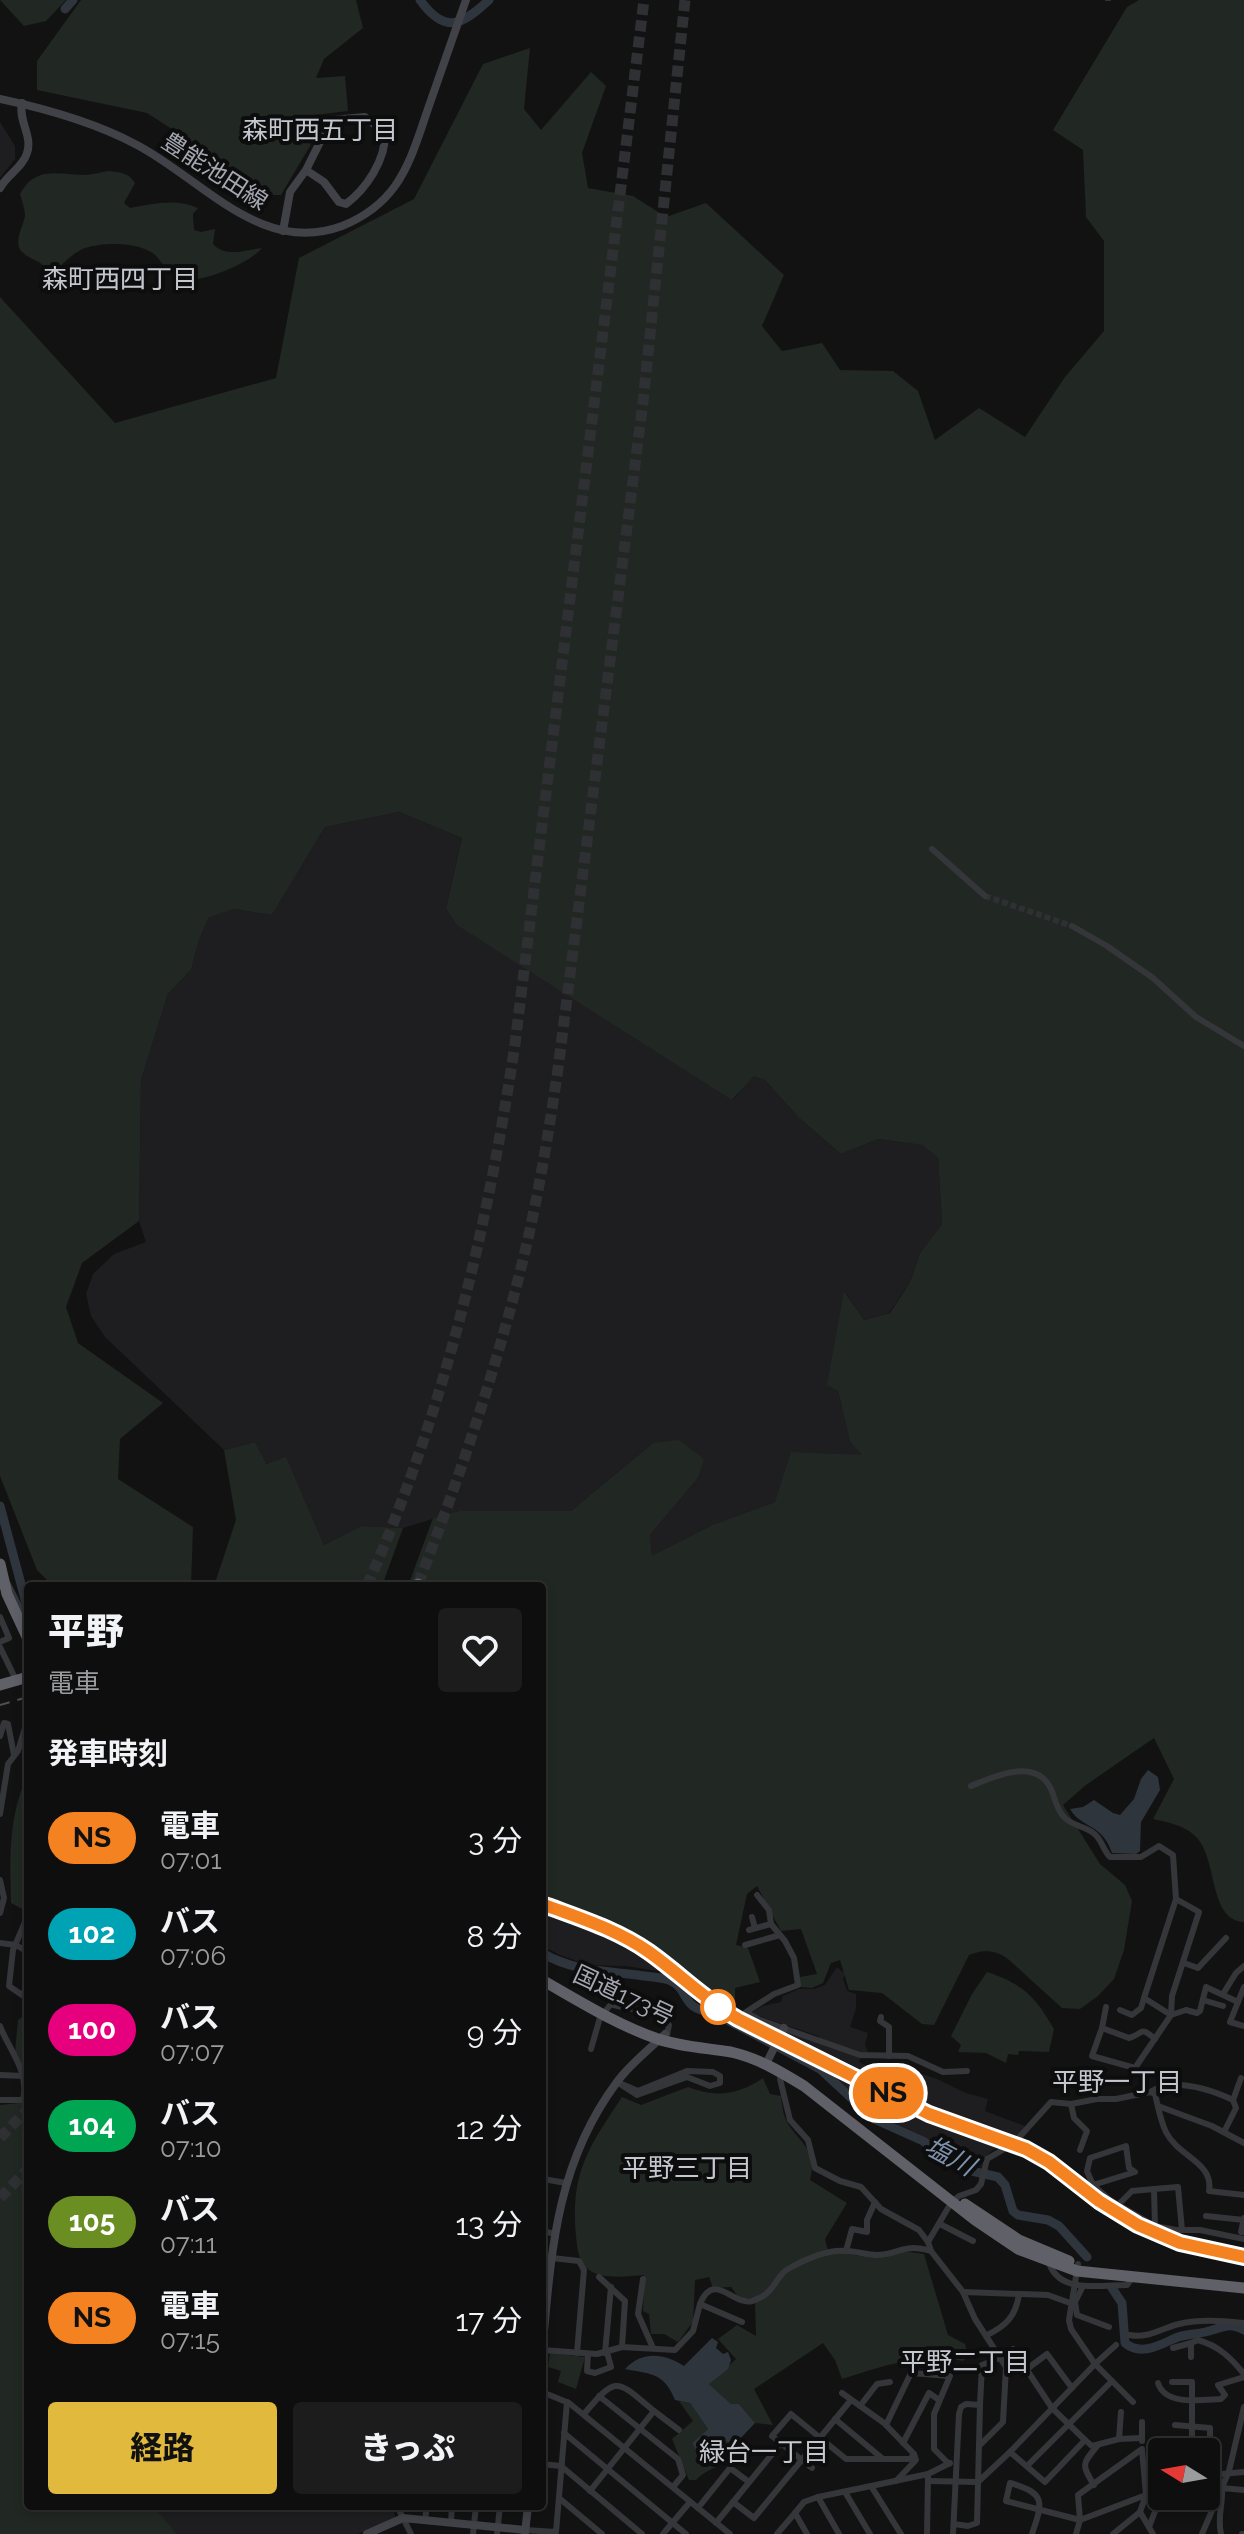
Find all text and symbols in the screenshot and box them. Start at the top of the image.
district label: 森町西五丁目 [242,115,398,145]
street label: 豊能池田線 [157,126,273,216]
district label: 森町西四丁目 [42,264,198,294]
button: heart [438,1608,522,1692]
text: 平野 [48,1609,124,1654]
text: 電車 [48,1668,100,1698]
text: 発車時刻 [48,1736,168,1771]
text: 電車 [160,1808,220,1843]
text: NS [73,1821,111,1854]
text: 3 分 [468,1823,522,1858]
text: 07:01 [160,1845,222,1875]
text: バス [160,1904,220,1939]
text: 102 [69,1917,115,1950]
text: 8 分 [467,1919,522,1954]
text: 07:06 [160,1941,226,1971]
street label: 国道173号 [569,1959,679,2031]
unlabelled marker [701,1990,735,2024]
text: バス [160,2000,220,2035]
text: 100 [68,2013,116,2046]
text: 9 分 [467,2015,522,2050]
text: 07:07 [160,2037,224,2067]
line badge: NS [852,2067,924,2119]
district label: 平野一丁目 [1052,2067,1182,2097]
text: NS [869,2076,907,2109]
text: バス [160,2096,220,2131]
text: 104 [68,2109,116,2142]
text: 12 分 [456,2111,522,2146]
water label: 塩川 [920,2131,983,2183]
text: 07:10 [160,2133,222,2163]
district label: 平野三丁目 [622,2153,752,2183]
text: バス [160,2192,220,2227]
text: 105 [69,2205,115,2238]
text: 13 分 [455,2207,522,2242]
text: 07:11 [160,2229,217,2259]
text: 電車 [160,2288,220,2323]
text: NS [73,2301,111,2334]
text: 17 分 [456,2303,522,2338]
text: 07:15 [160,2325,220,2355]
district label: 平野二丁目 [900,2347,1030,2377]
button: 経路 [48,2402,277,2494]
button: きっぷ [293,2402,522,2494]
district label: 緑台一丁目 [699,2437,829,2467]
north arrow [1148,2438,1220,2510]
map controls [1148,2438,1220,2510]

